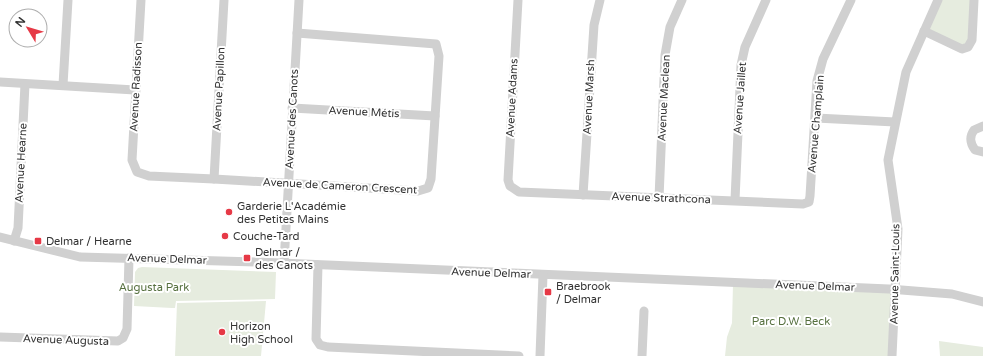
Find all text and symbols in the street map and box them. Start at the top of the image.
north arrow [8,8,48,48]
text: N [13,15,28,30]
street label: Avenue Radisson [127,42,145,132]
street label: Avenue Papillon [210,47,228,131]
street label: Avenue Maclean [655,54,673,142]
street label: Avenue Adams [503,58,521,138]
street label: Avenue Marsh [581,59,597,135]
street label: Avenue Jaillet [731,62,749,134]
street label: Avenue des Canots [283,69,301,169]
street label: Avenue Champlain [805,75,827,173]
street label: Avenue Métis [328,104,400,120]
street label: Avenue Hearne [12,123,30,203]
street label: Avenue de Cameron Crescent [262,175,418,197]
street label: Avenue Strathcona [611,190,711,206]
place label: Garderie L'Académie des Petites Mains [237,200,346,226]
marker: Garderie L'Académie des Petites Mains [224,207,234,217]
street label: Avenue Saint-Louis [888,223,902,325]
place label: Couche-Tard [233,230,299,243]
marker: Couche-Tard [220,231,230,241]
place label: Delmar / Hearne [46,235,132,248]
marker: Delmar / Hearne [33,236,43,246]
place label: Delmar / des Canots [255,246,313,272]
street label: Avenue Delmar [127,251,208,267]
marker: Delmar / des Canots [242,253,252,263]
street label: Avenue Delmar [451,265,532,281]
street label: Avenue Delmar [775,278,856,294]
place label: Braebrook / Delmar [556,280,611,306]
park label: Augusta Park [119,281,189,294]
marker: Braebrook / Delmar [543,287,553,297]
park label: Parc D.W. Beck [752,315,830,328]
place label: Horizon High School [230,320,293,346]
marker: Horizon High School [217,327,227,337]
street label: Avenue Augusta [23,332,109,348]

